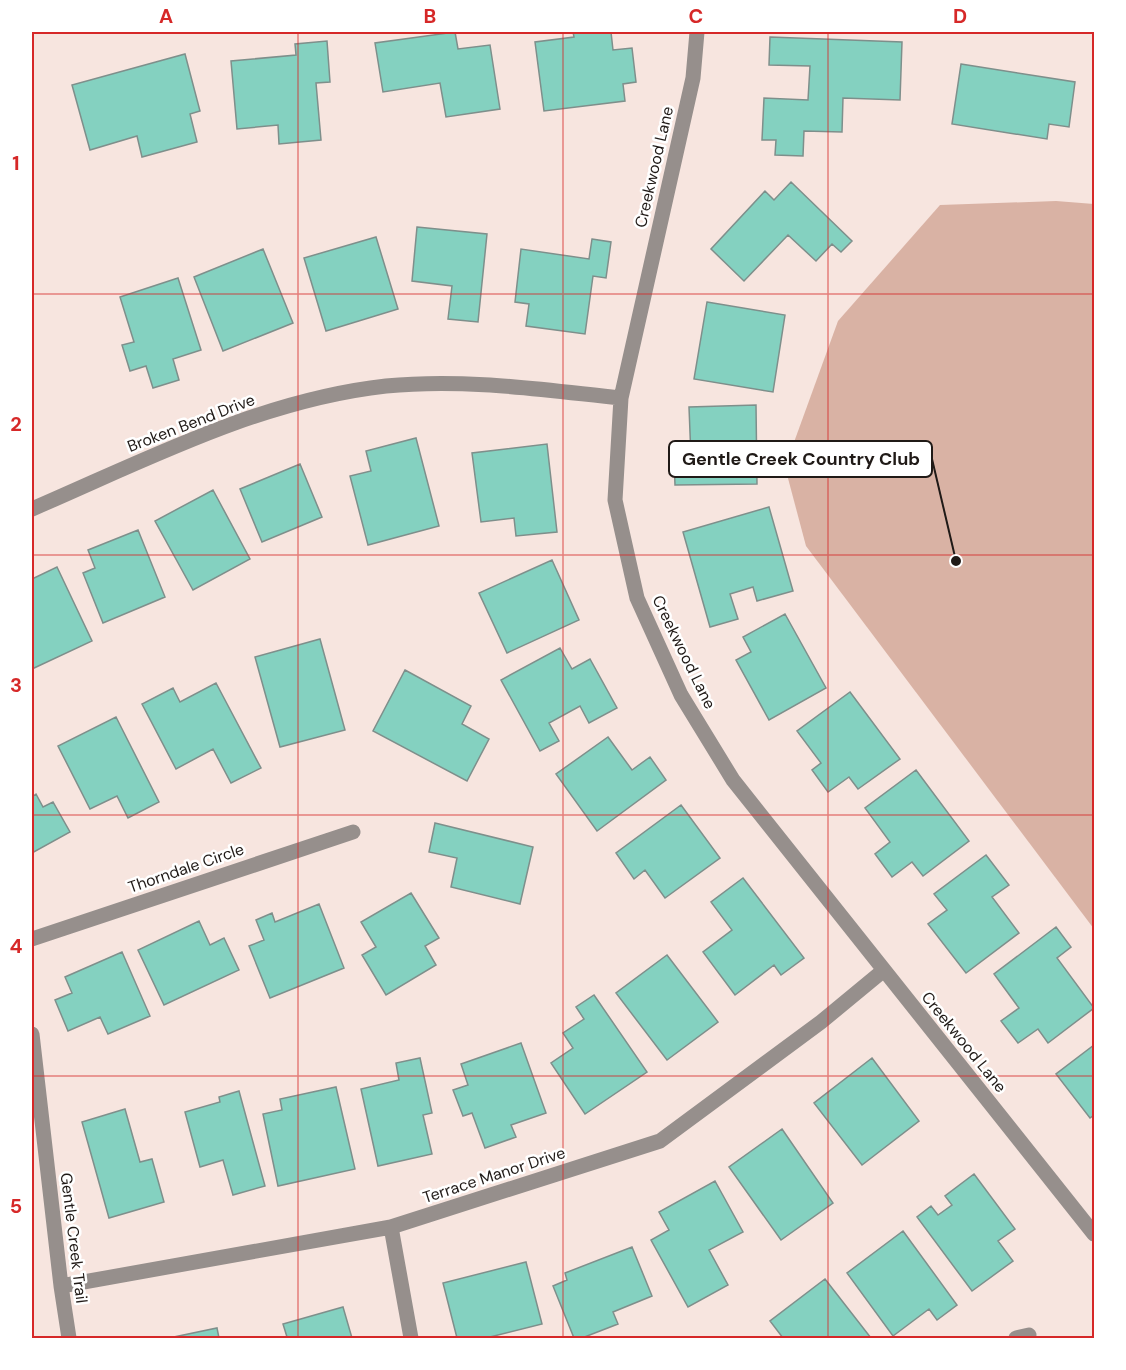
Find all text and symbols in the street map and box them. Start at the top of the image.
text: A [159,3,173,29]
text: B [424,3,436,29]
text: C [689,3,703,29]
text: D [953,3,967,29]
street label: Creekwood Lane [630,104,678,230]
text: 1 [12,150,20,176]
street label: Broken Bend Drive [124,389,258,457]
text: 2 [10,411,22,437]
callout: Gentle Creek Country Club [669,441,932,477]
text: Gentle Creek Country Club [682,447,920,471]
street label: Creekwood Lane [647,592,721,712]
text: 3 [10,672,22,698]
street label: Thorndale Circle [125,838,247,898]
text: 4 [10,933,23,959]
street label: Creekwood Lane [917,987,1011,1097]
street label: Terrace Manor Drive [420,1142,568,1208]
street label: Gentle Creek Trail [56,1172,92,1304]
text: 5 [10,1193,22,1219]

